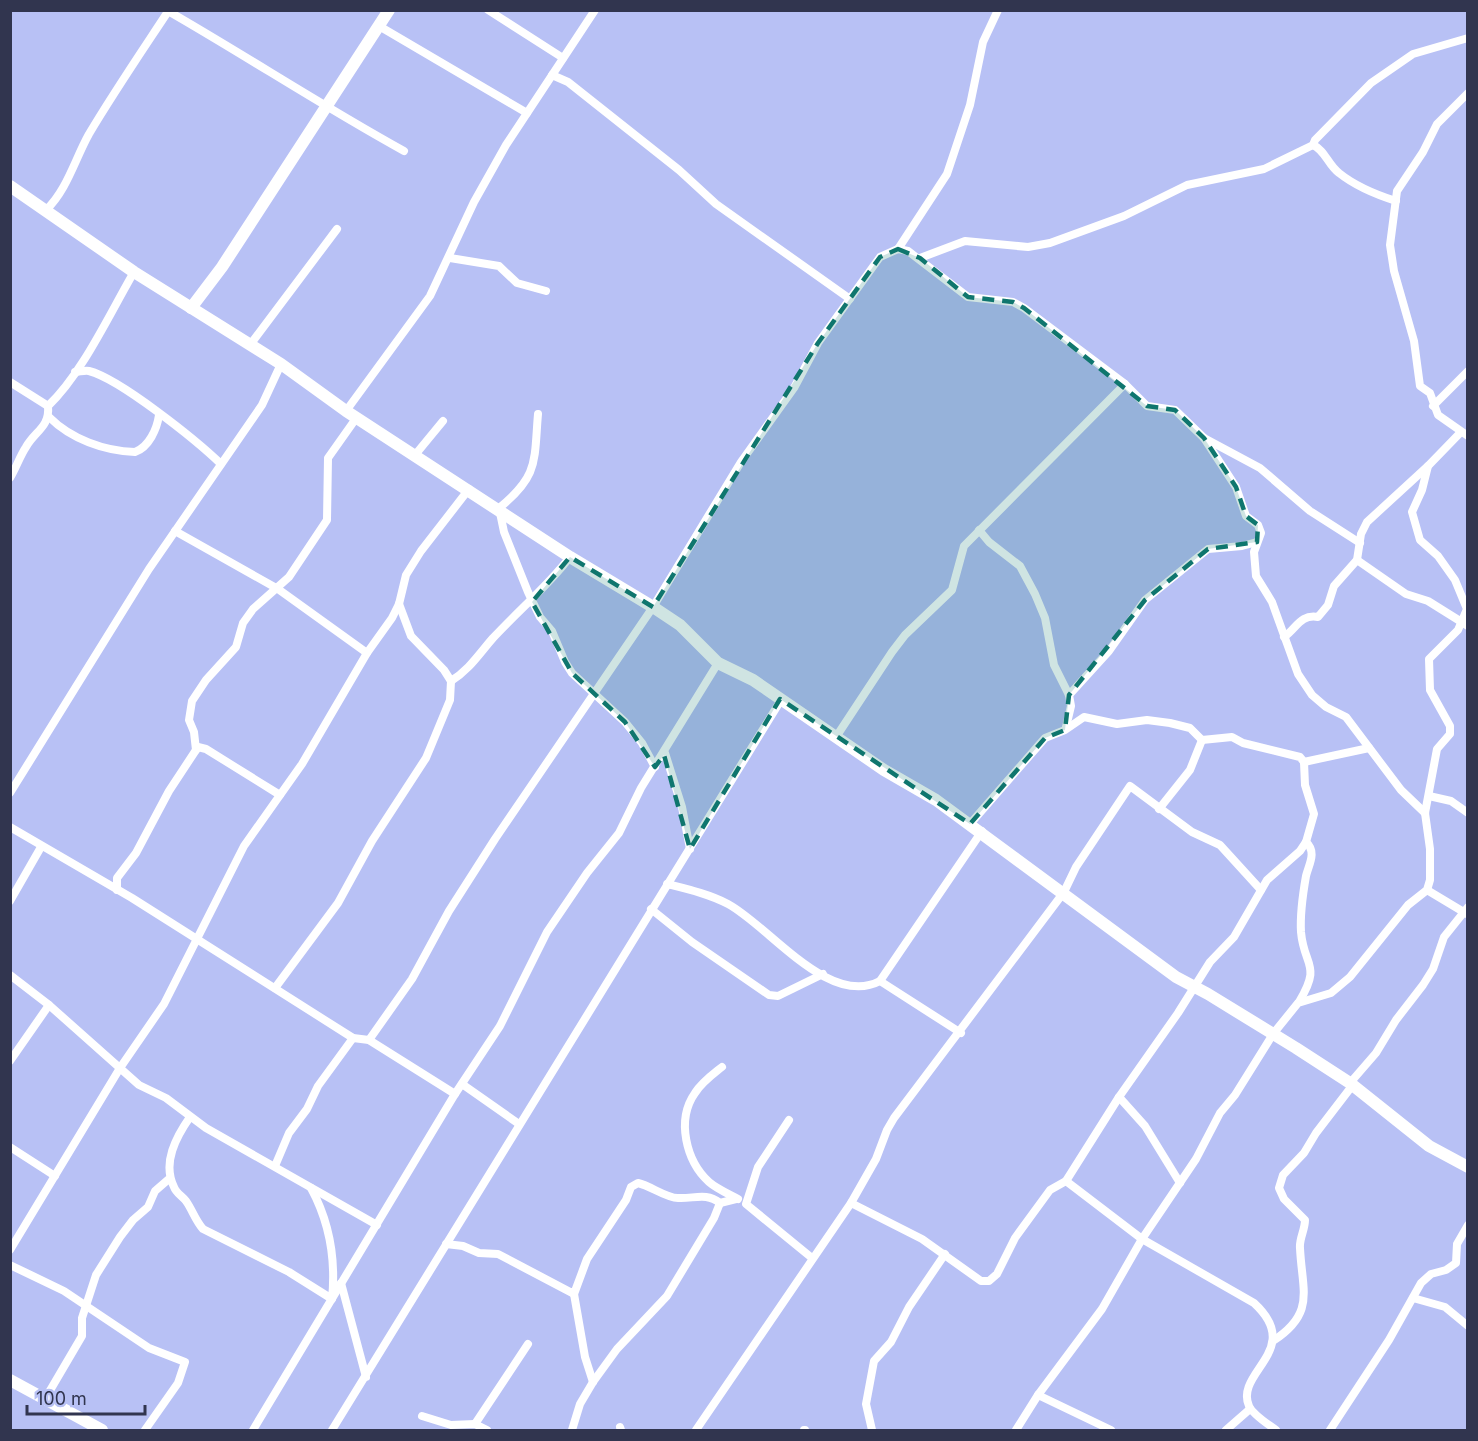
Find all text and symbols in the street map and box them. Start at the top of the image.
scale bar [27,1378,146,1416]
text: 100 m [36,1388,87,1409]

